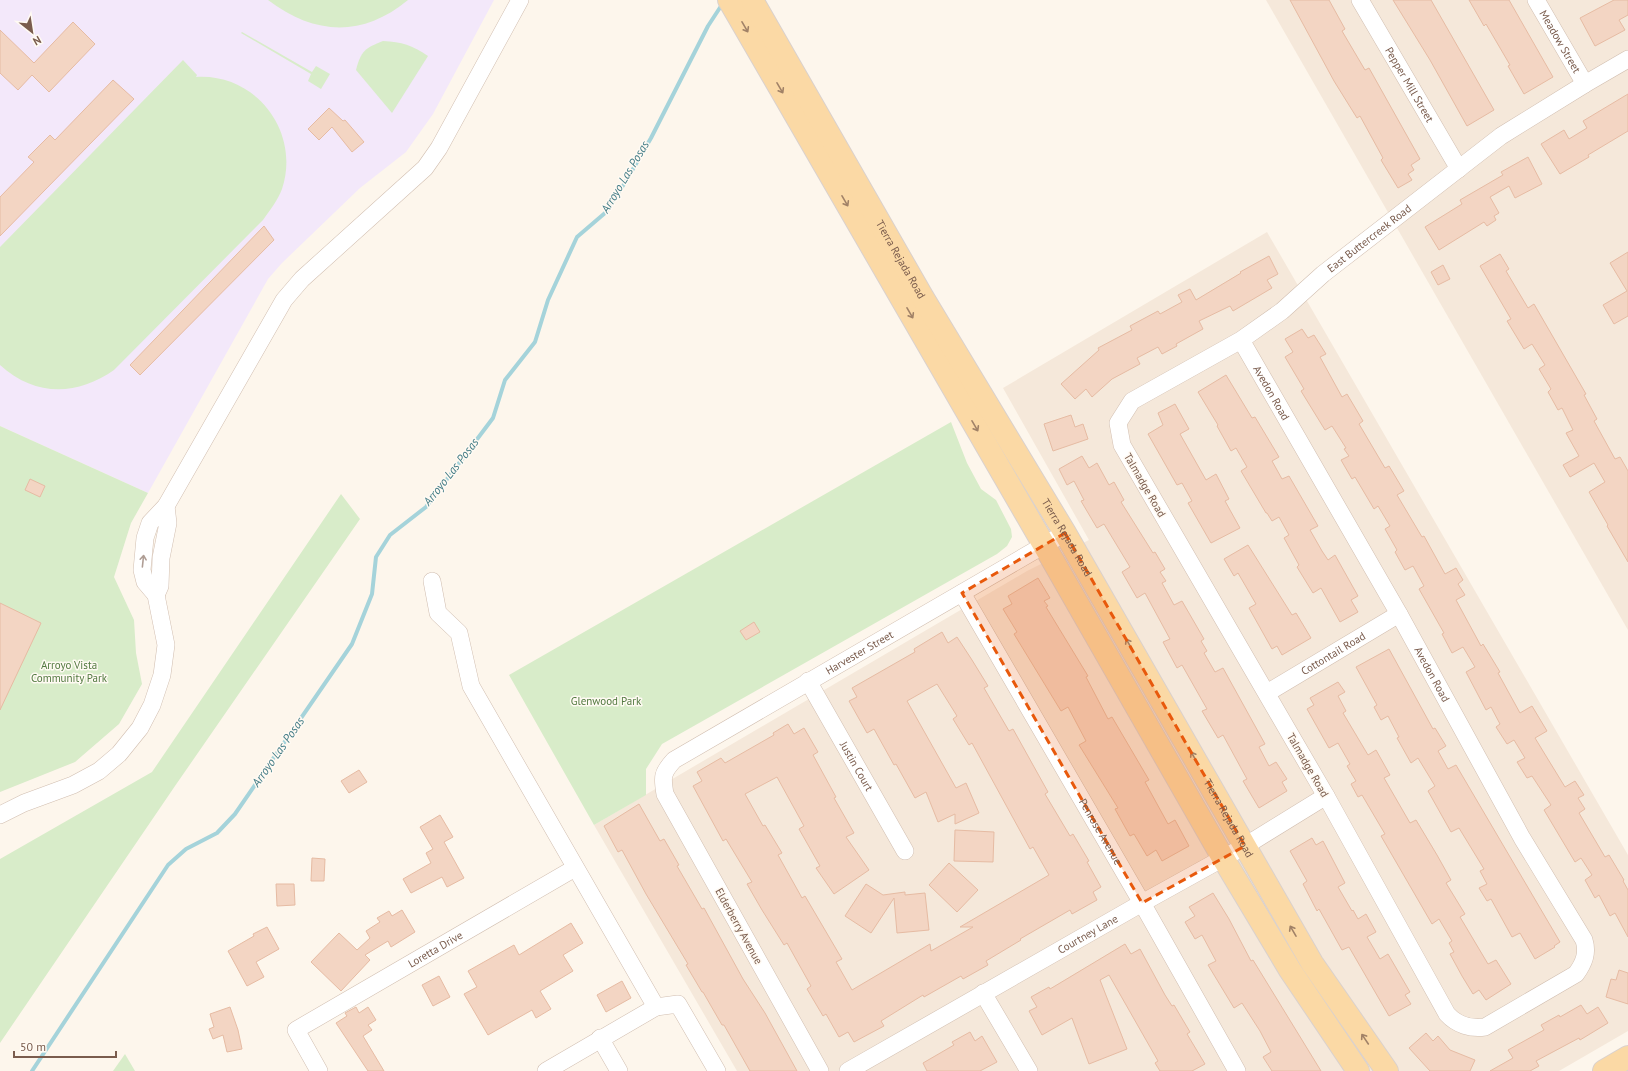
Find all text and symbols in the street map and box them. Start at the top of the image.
street label: Meadow Street [1536,8,1584,76]
north arrow [12,12,52,52]
one-way arrow [741,21,749,33]
text: N [30,33,44,49]
street label: Pepper Mill Street [1382,44,1437,125]
one-way arrow [776,82,784,94]
water label: Arroyo Las Posas [597,138,652,216]
one-way arrow [841,195,849,206]
street label: East Buttercreek Road [1324,201,1414,275]
street label: Tierra Rejada Road [873,218,929,301]
one-way arrow [907,307,915,319]
street label: Avedon Road [1250,363,1293,423]
one-way arrow [972,420,980,432]
water label: Arroyo Las Posas [419,435,482,509]
street label: Talmadge Road [1121,450,1169,520]
street label: Tierra Rejada Road [1039,496,1096,579]
one-way arrow [139,555,146,568]
street label: Harvester Street [823,627,896,678]
street label: Cottontail Road [1298,629,1368,678]
one-way arrow [1125,638,1133,650]
street label: Avedon Road [1411,644,1453,704]
park label: Arroyo Vista Community Park [31,658,108,685]
park label: Glenwood Park [571,694,642,708]
water label: Arroyo Las Posas [247,714,307,790]
street label: Talmadge Road [1284,730,1332,800]
street label: Justin Court [836,738,876,794]
one-way arrow [1189,751,1197,763]
street label: Tierra Rejada Road [1201,776,1257,860]
street label: Penrose Avenue [1076,796,1125,868]
street label: Elderberry Avenue [712,885,766,967]
street label: Courtney Lane [1055,911,1121,957]
one-way arrow [1289,925,1297,937]
street label: Loretta Drive [405,928,465,970]
scale bar [14,1033,116,1059]
one-way arrow [1361,1034,1369,1045]
text: 50 m [20,1039,46,1054]

